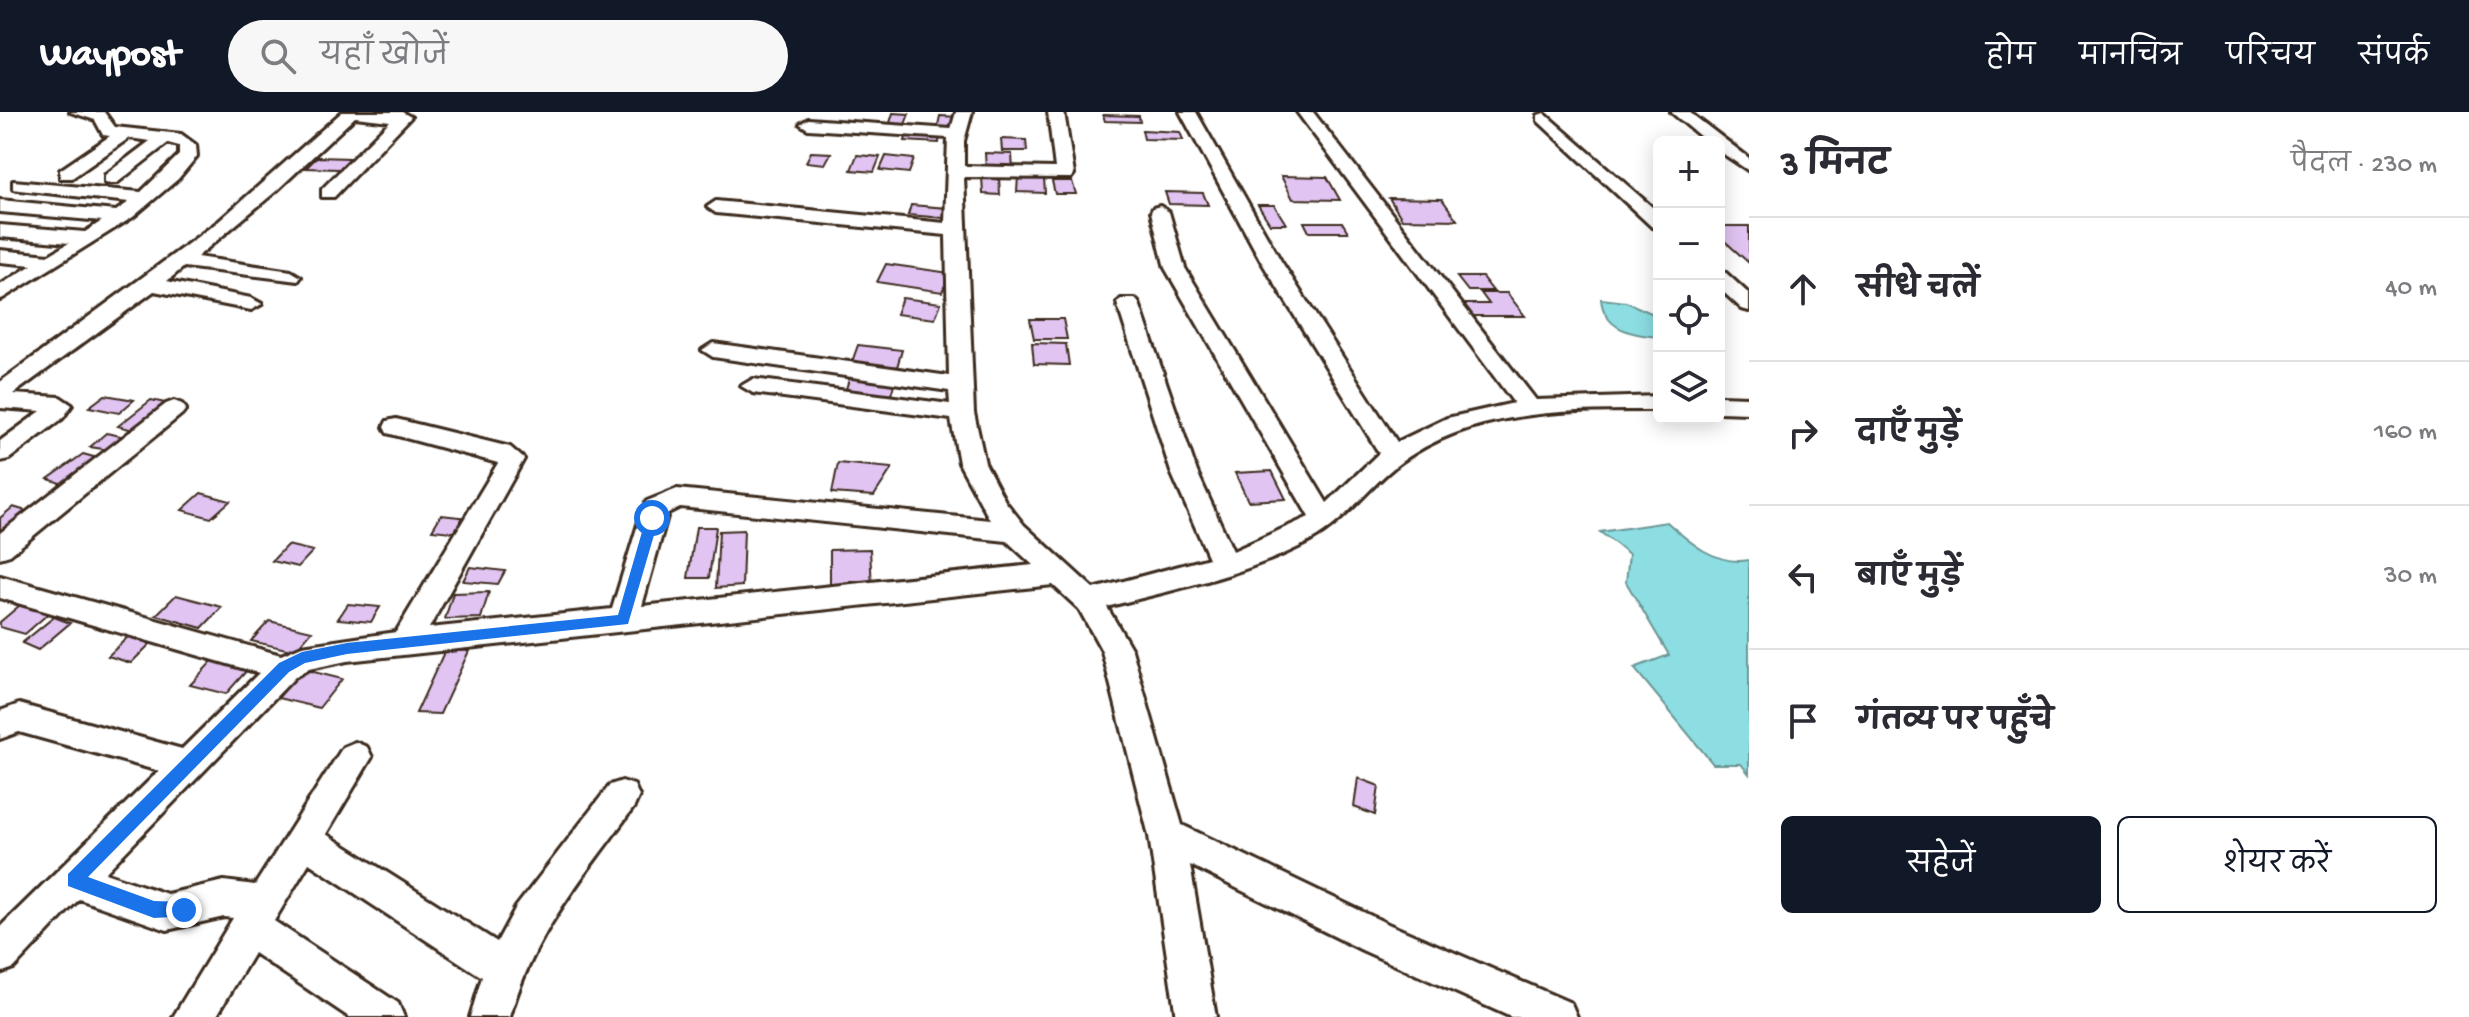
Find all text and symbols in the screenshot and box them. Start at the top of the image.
search box [228,20,788,92]
text: Waypost [40,34,180,78]
icon: search [256,34,300,78]
text: यहाँ खोजें [320,41,448,76]
text: होम [1986,42,2035,75]
text: मानचित्र [2079,42,2182,75]
text: परिचय [2226,42,2315,75]
text: संपर्क [2359,42,2429,75]
map controls [1653,136,1725,424]
button: + [1653,136,1725,208]
text: 3 मिनट [1781,147,1889,187]
text: पैदल · 230 m [2291,151,2437,182]
button: − [1653,208,1725,280]
icon: ahead [1781,267,1825,311]
text: सीधे चलें [1857,274,1979,309]
text: 40 m [2385,274,2437,305]
button: locate [1653,280,1725,352]
button: layers [1653,352,1725,424]
icon: right [1781,411,1825,455]
text: दाएँ मुड़ें [1857,418,1961,453]
text: 160 m [2374,418,2437,449]
route start [634,500,670,536]
icon: left [1781,555,1825,599]
text: बाएँ मुड़ें [1857,562,1962,597]
text: 30 m [2384,562,2437,593]
icon: arrive [1781,699,1825,743]
text: गंतव्य पर पहुँचे [1857,706,2054,741]
button: सहेजें [1781,816,2101,913]
button: शेयर करें [2117,816,2437,913]
route end [166,892,202,928]

